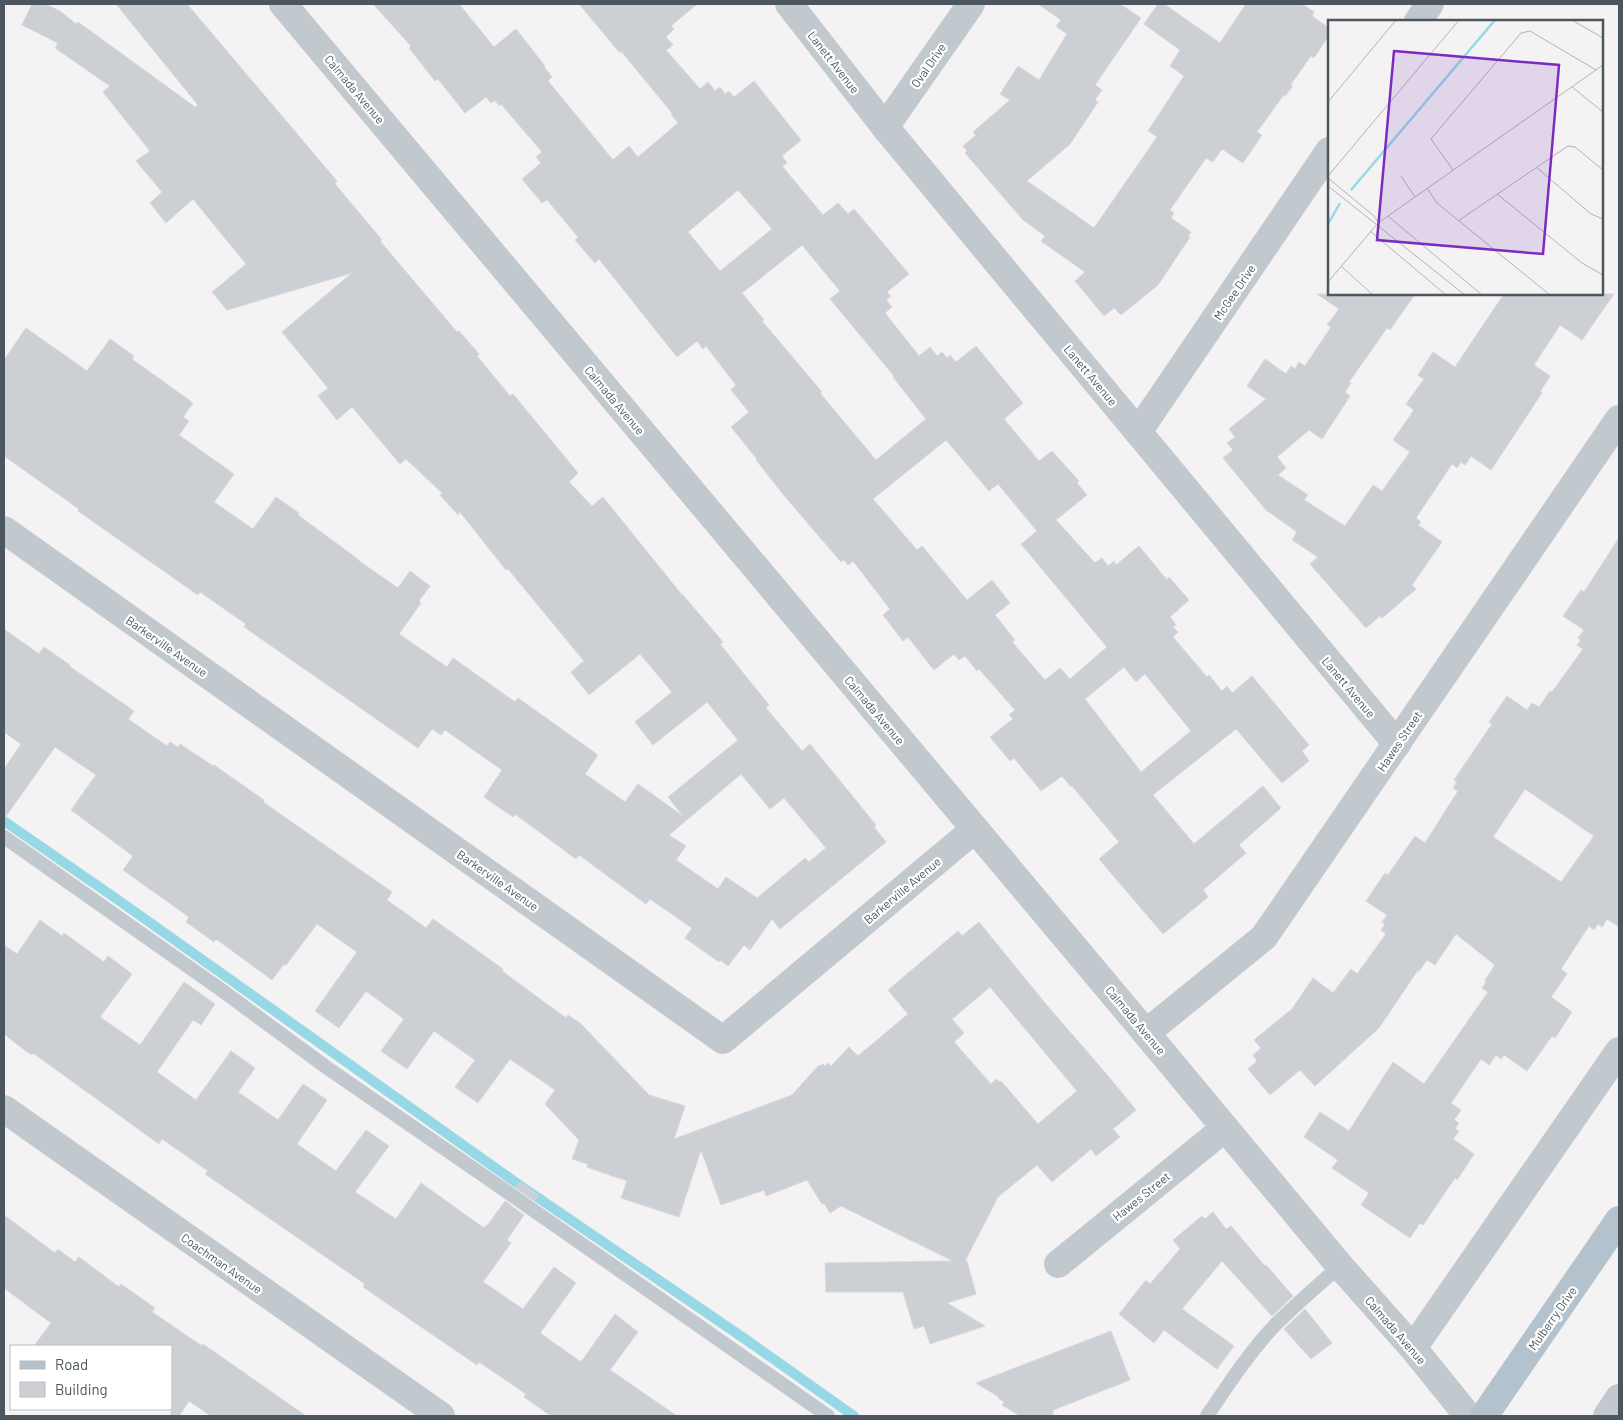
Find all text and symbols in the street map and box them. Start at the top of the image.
inset map [1328,20,1603,295]
street label: Lanett Avenue [805,28,863,96]
street label: Oval Drive [908,40,948,90]
street label: Calmada Avenue [322,52,388,126]
street label: McGee Drive [1210,262,1258,322]
street label: Lanett Avenue [1062,342,1120,408]
street label: Calmada Avenue [582,363,648,437]
street label: Barkerville Avenue [124,613,210,679]
street label: Lanett Avenue [1320,654,1378,720]
street label: Calmada Avenue [842,673,908,747]
street label: Hawes Street [1374,708,1424,774]
street label: Barkerville Avenue [455,847,541,913]
street label: Barkerville Avenue [861,854,943,926]
street label: Calmada Avenue [1103,983,1169,1057]
street label: Hawes Street [1110,1169,1172,1223]
street label: Coachman Avenue [179,1230,265,1296]
street label: Mulberry Drive [1525,1284,1579,1352]
street label: Calmada Avenue [1363,1293,1429,1367]
legend [10,1345,172,1410]
text: Road [55,1355,88,1373]
text: Building [55,1380,108,1398]

